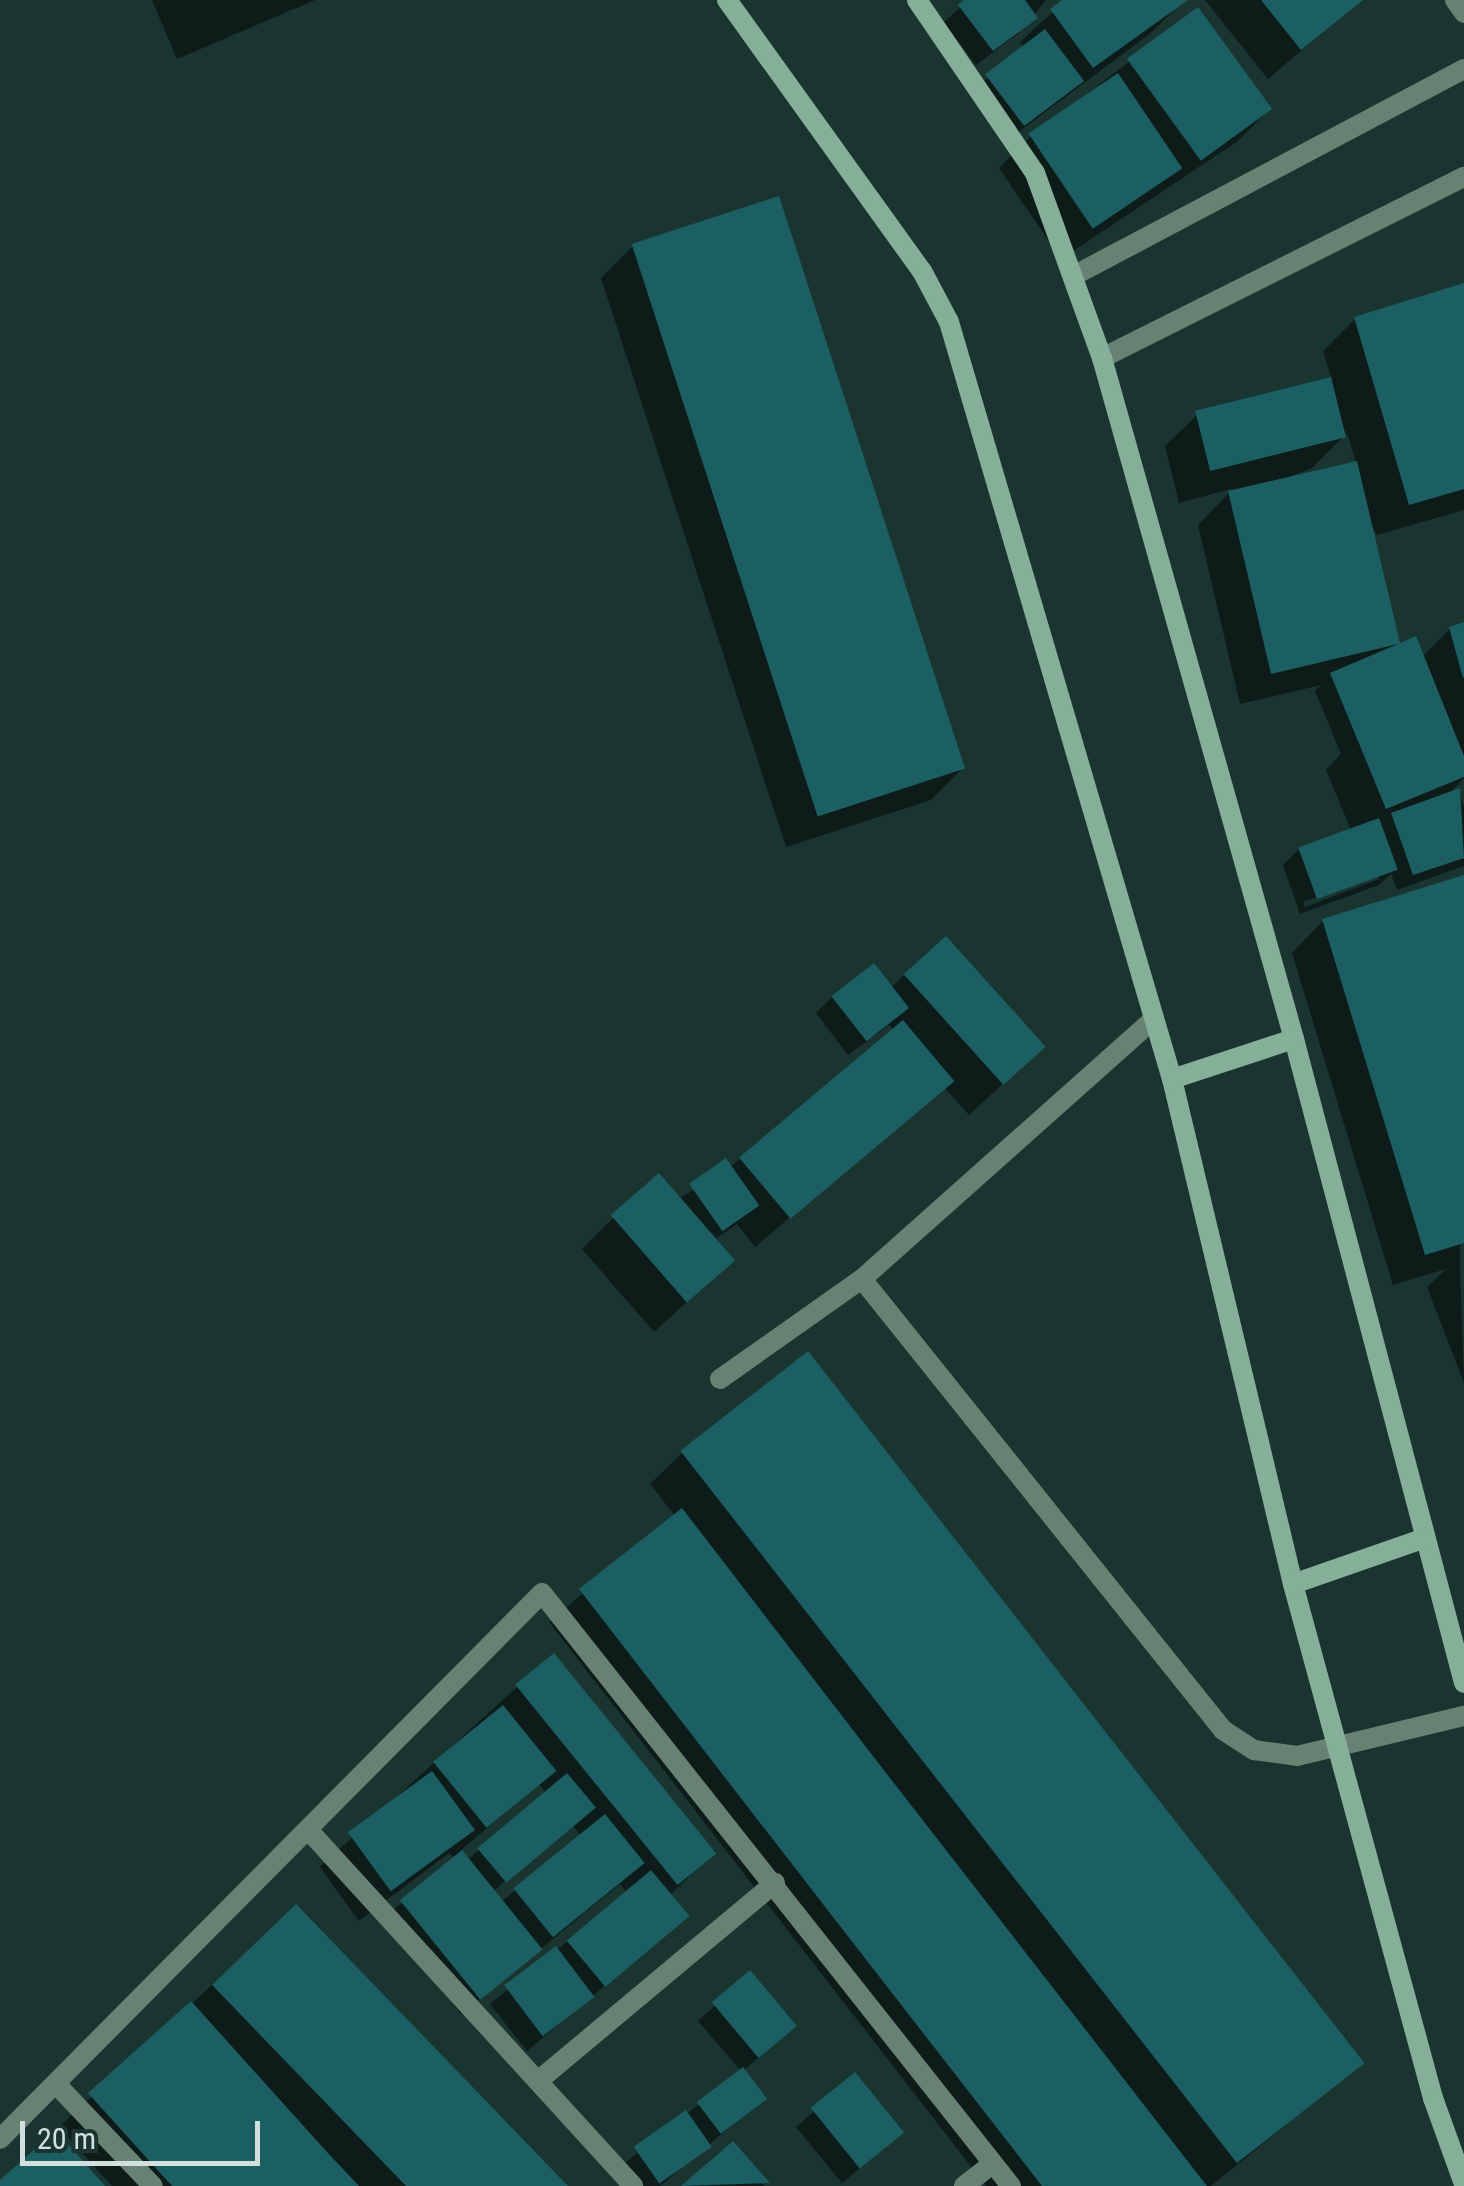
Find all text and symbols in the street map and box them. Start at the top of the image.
scale bar [25,2101,265,2163]
text: 20 m [37,2121,96,2156]

